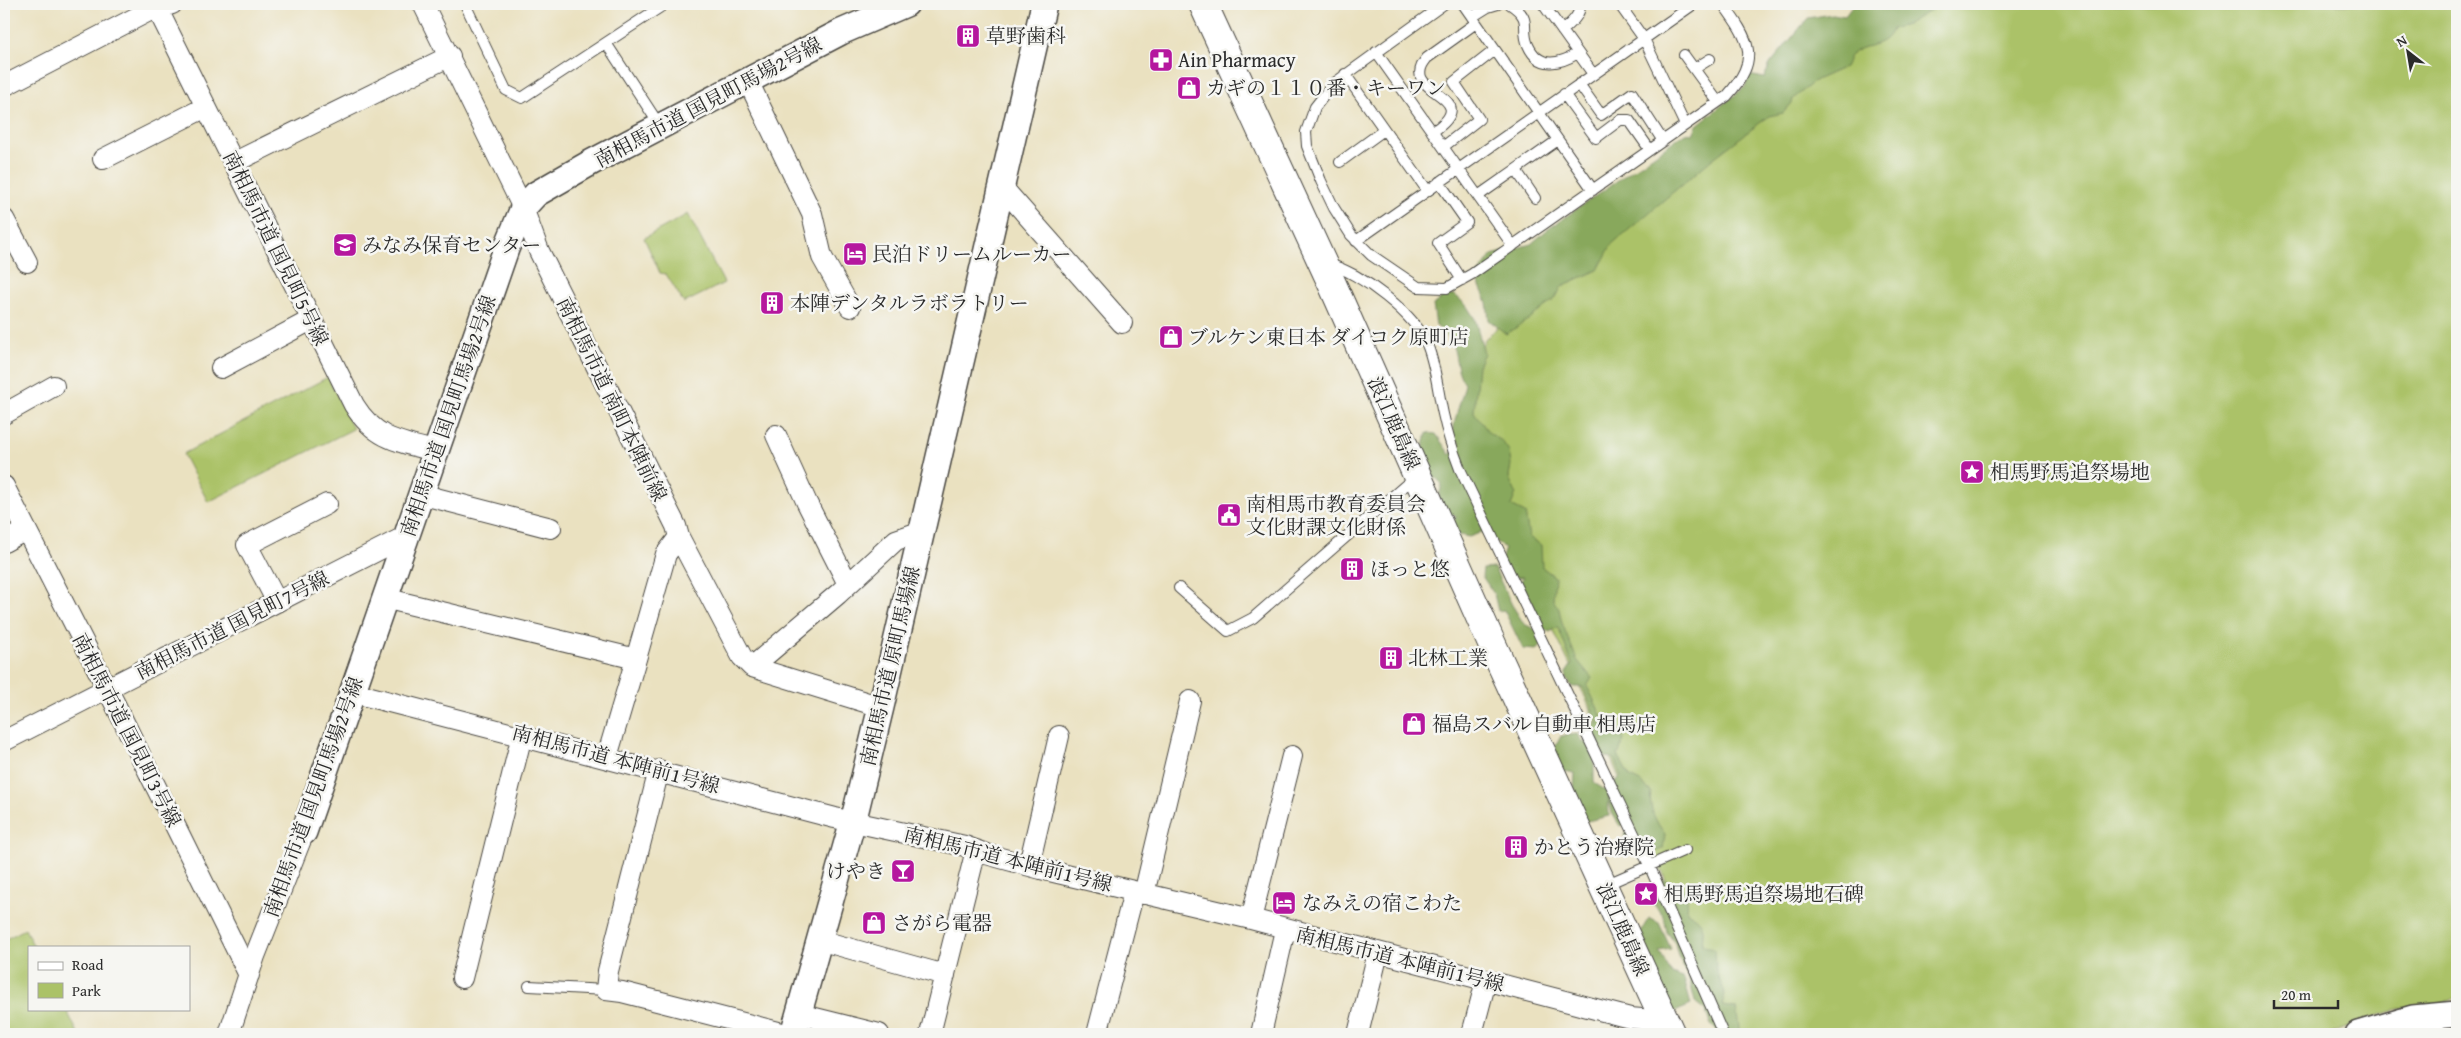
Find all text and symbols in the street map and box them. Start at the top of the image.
place label: 草野歯科 [986,21,1066,50]
building icon: 草野歯科 [955,23,981,49]
north arrow [2384,28,2434,78]
street label: 南相馬市道 国見町馬場2号線 [589,29,827,174]
text: N [2392,30,2411,52]
place label: Ain Pharmacy [1178,45,1296,74]
pharmacy icon: Ain Pharmacy [1148,47,1174,73]
place label: カギの１１０番・キーワン [1206,73,1446,102]
shop icon: カギの１１０番・キーワン [1176,75,1202,101]
street label: 南相馬市道 国見町5号線 [217,145,336,350]
place label: みなみ保育センター [362,230,541,259]
school or university icon: みなみ保育センター [332,232,358,258]
place label: 民泊ドリームルーカー [872,239,1072,268]
hotel icon: 民泊ドリームルーカー [842,241,868,267]
place label: 本陣デンタルラボラトリー [790,288,1029,317]
building icon: 本陣デンタルラボラトリー [759,290,785,316]
street label: 南相馬市道 国見町馬場2号線 [392,291,503,541]
street label: 南相馬市道 南町本陣前線 [550,292,675,506]
place label: ブルケン東日本 ダイコク原町店 [1188,322,1469,351]
shop icon: ブルケン東日本 ダイコク原町店 [1158,324,1184,350]
street label: 浪江鹿島線 [1361,371,1428,474]
place label: 相馬野馬追祭場地 [1990,457,2150,486]
place icon: 相馬野馬追祭場地 [1959,459,1985,485]
place label: 南相馬市教育委員会 文化財課文化財係 [1246,489,1426,541]
public building icon: 南相馬市教育委員会 文化財課文化財係 [1216,502,1242,528]
place label: ほっと悠 [1370,554,1450,583]
building icon: ほっと悠 [1339,556,1365,582]
street label: 南相馬市道 国見町7号線 [130,563,334,686]
street label: 南相馬市道 原町馬場線 [852,563,927,769]
street label: 南相馬市道 国見町3号線 [66,628,189,832]
place label: 北林工業 [1408,643,1488,672]
building icon: 北林工業 [1378,645,1404,671]
street label: 南相馬市道 国見町馬場2号線 [255,673,370,921]
place label: 福島スバル自動車 相馬店 [1432,709,1656,738]
shop icon: 福島スバル自動車 相馬店 [1401,711,1427,737]
street label: 南相馬市道 本陣前1号線 [509,717,723,800]
street label: 南相馬市道 本陣前1号線 [901,819,1115,898]
place label: かとう治療院 [1534,832,1654,861]
building icon: かとう治療院 [1503,834,1529,860]
place label: けやき [826,856,886,885]
bar icon: けやき [890,858,916,884]
street label: 浪江鹿島線 [1590,877,1657,980]
place label: 相馬野馬追祭場地石碑 [1664,879,1864,908]
place icon: 相馬野馬追祭場地石碑 [1633,881,1659,907]
place label: なみえの宿こわた [1302,888,1462,917]
hotel icon: なみえの宿こわた [1271,890,1297,916]
place label: さがら電器 [892,908,992,937]
shop icon: さがら電器 [861,910,887,936]
street label: 南相馬市道 本陣前1号線 [1293,919,1507,998]
legend [28,946,190,1010]
text: Road [72,954,103,975]
scale bar [2274,978,2337,1010]
text: Park [72,980,101,1001]
text: 20 m [2281,984,2312,1005]

